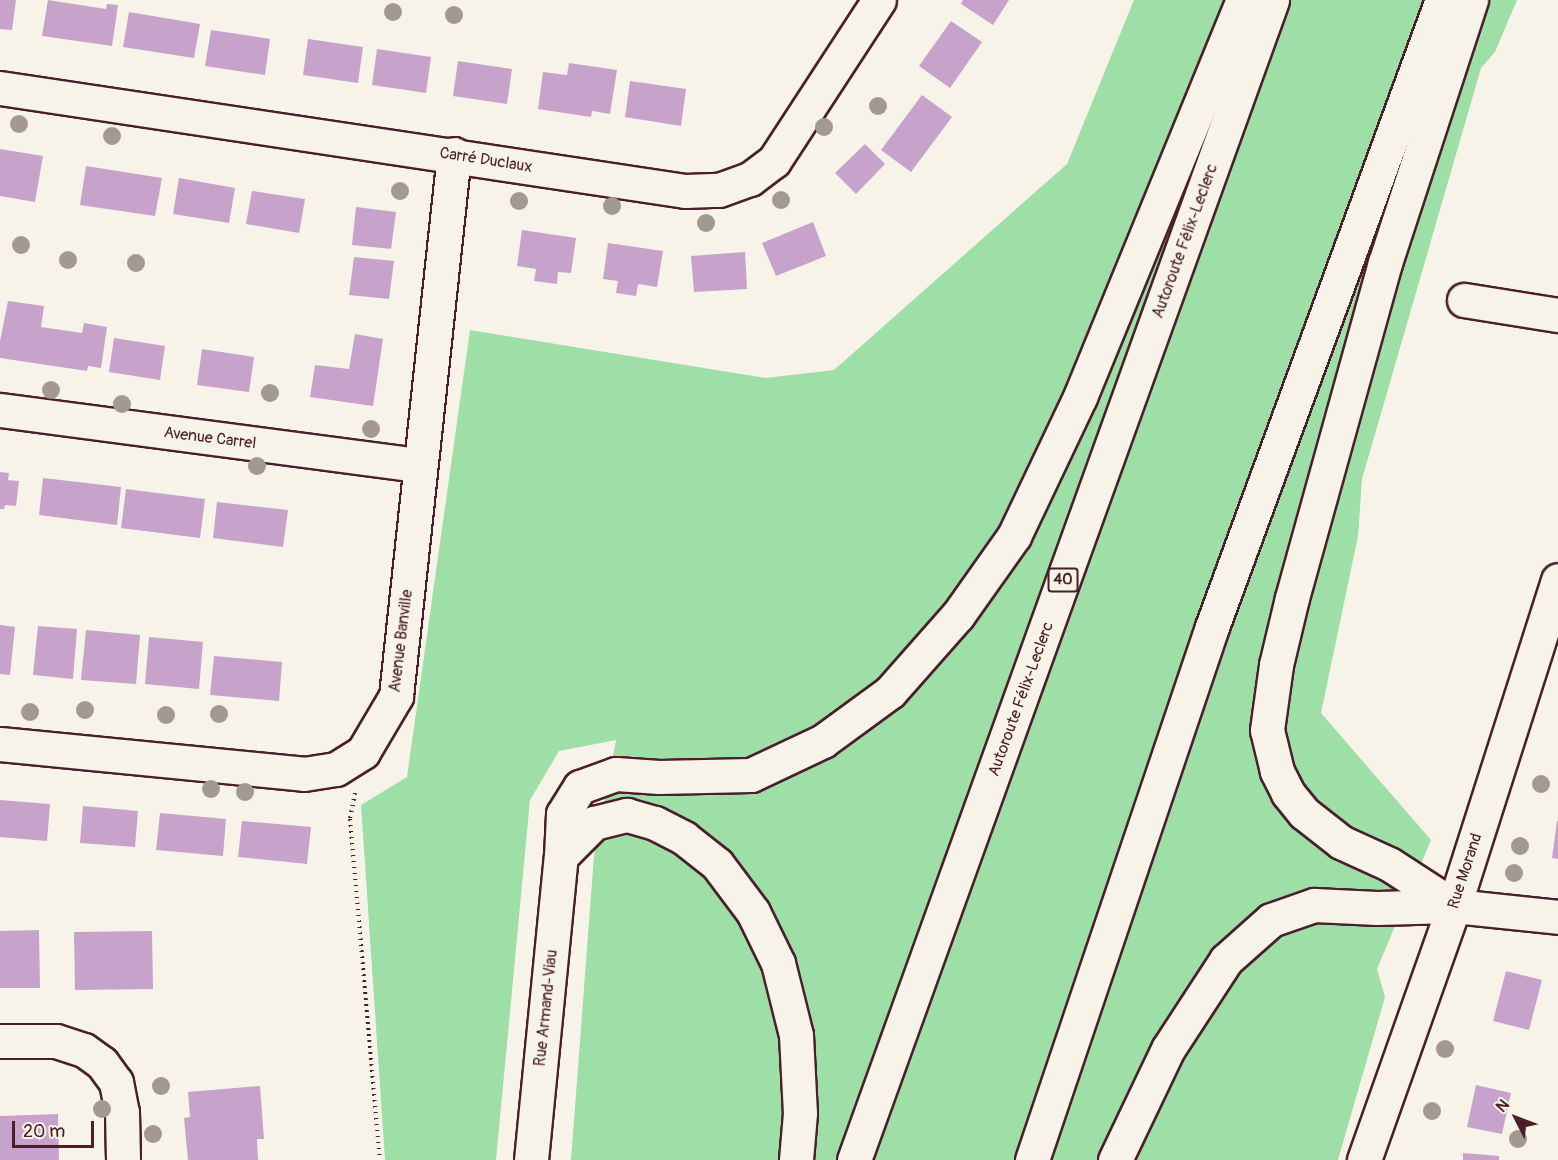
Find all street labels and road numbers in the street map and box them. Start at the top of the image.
street label: Carré Duclaux [438,143,534,177]
street label: Autoroute Félix-Leclerc [1148,161,1222,321]
street label: Avenue Carrel [163,423,257,453]
road number: 40 [1046,568,1080,592]
street label: Avenue Banville [385,589,417,693]
street label: Autoroute Félix-Leclerc [984,619,1058,779]
street label: Rue Morand [1444,831,1486,911]
street label: Rue Armand-Viau [530,949,562,1067]

